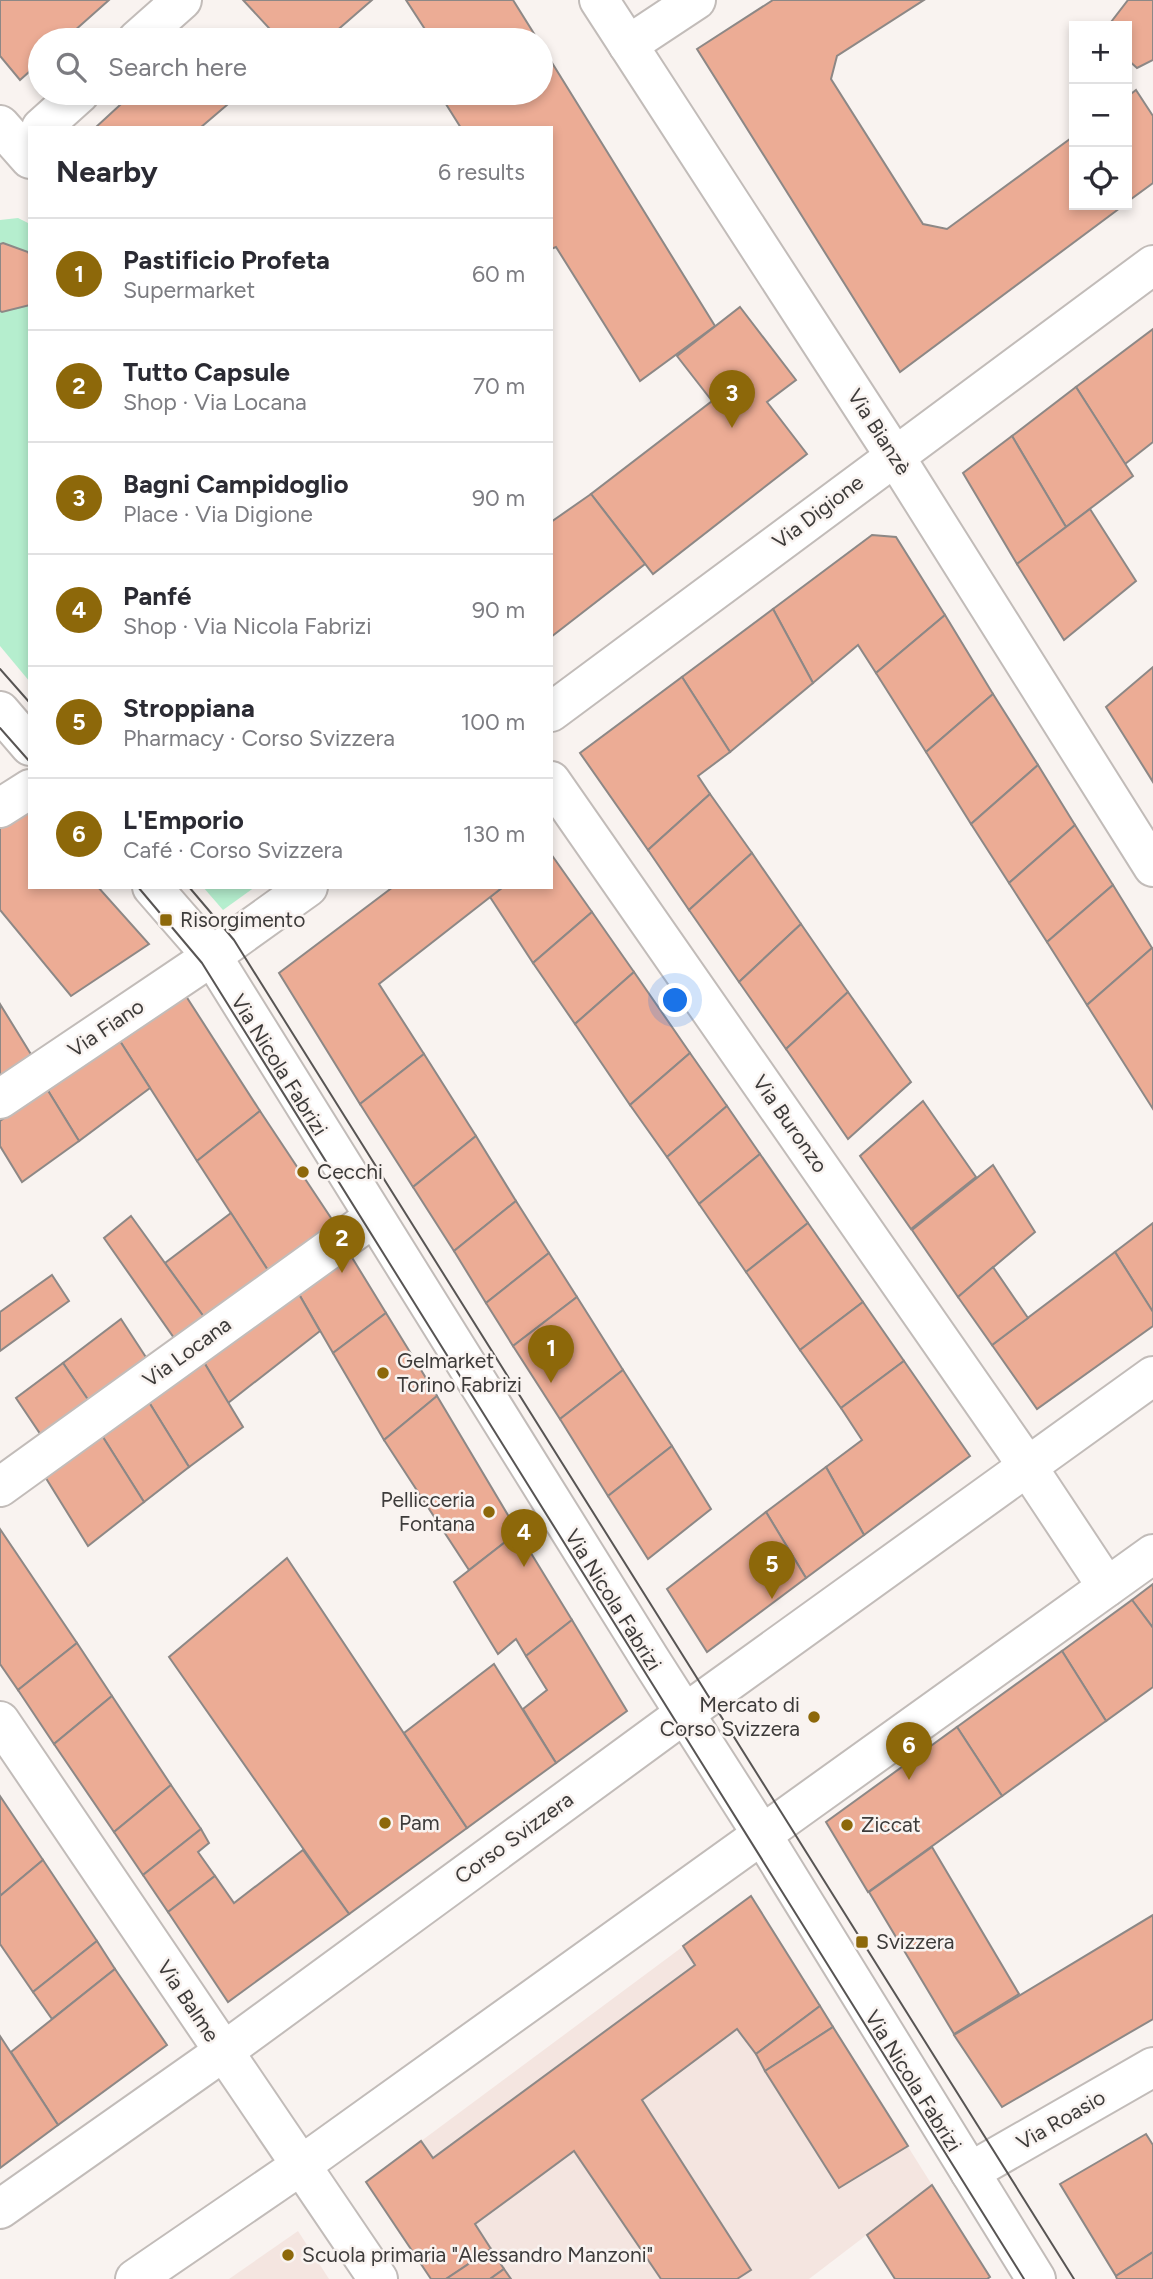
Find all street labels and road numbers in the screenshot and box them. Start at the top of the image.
street label: Via Bianzè [842,384,916,479]
street label: Via Digione [767,469,868,554]
street label: Via Nicola Fabrizi [226,989,333,1140]
street label: Via Fiano [63,993,148,1062]
street label: Via Buronzo [748,1070,833,1177]
street label: Via Locana [138,1311,236,1392]
street label: Via Nicola Fabrizi [560,1524,667,1675]
street label: Corso Svizzera [450,1786,578,1889]
street label: Via Balme [152,1955,225,2046]
street label: Via Nicola Fabrizi [860,2005,967,2156]
street label: Via Roasio [1012,2084,1110,2155]

